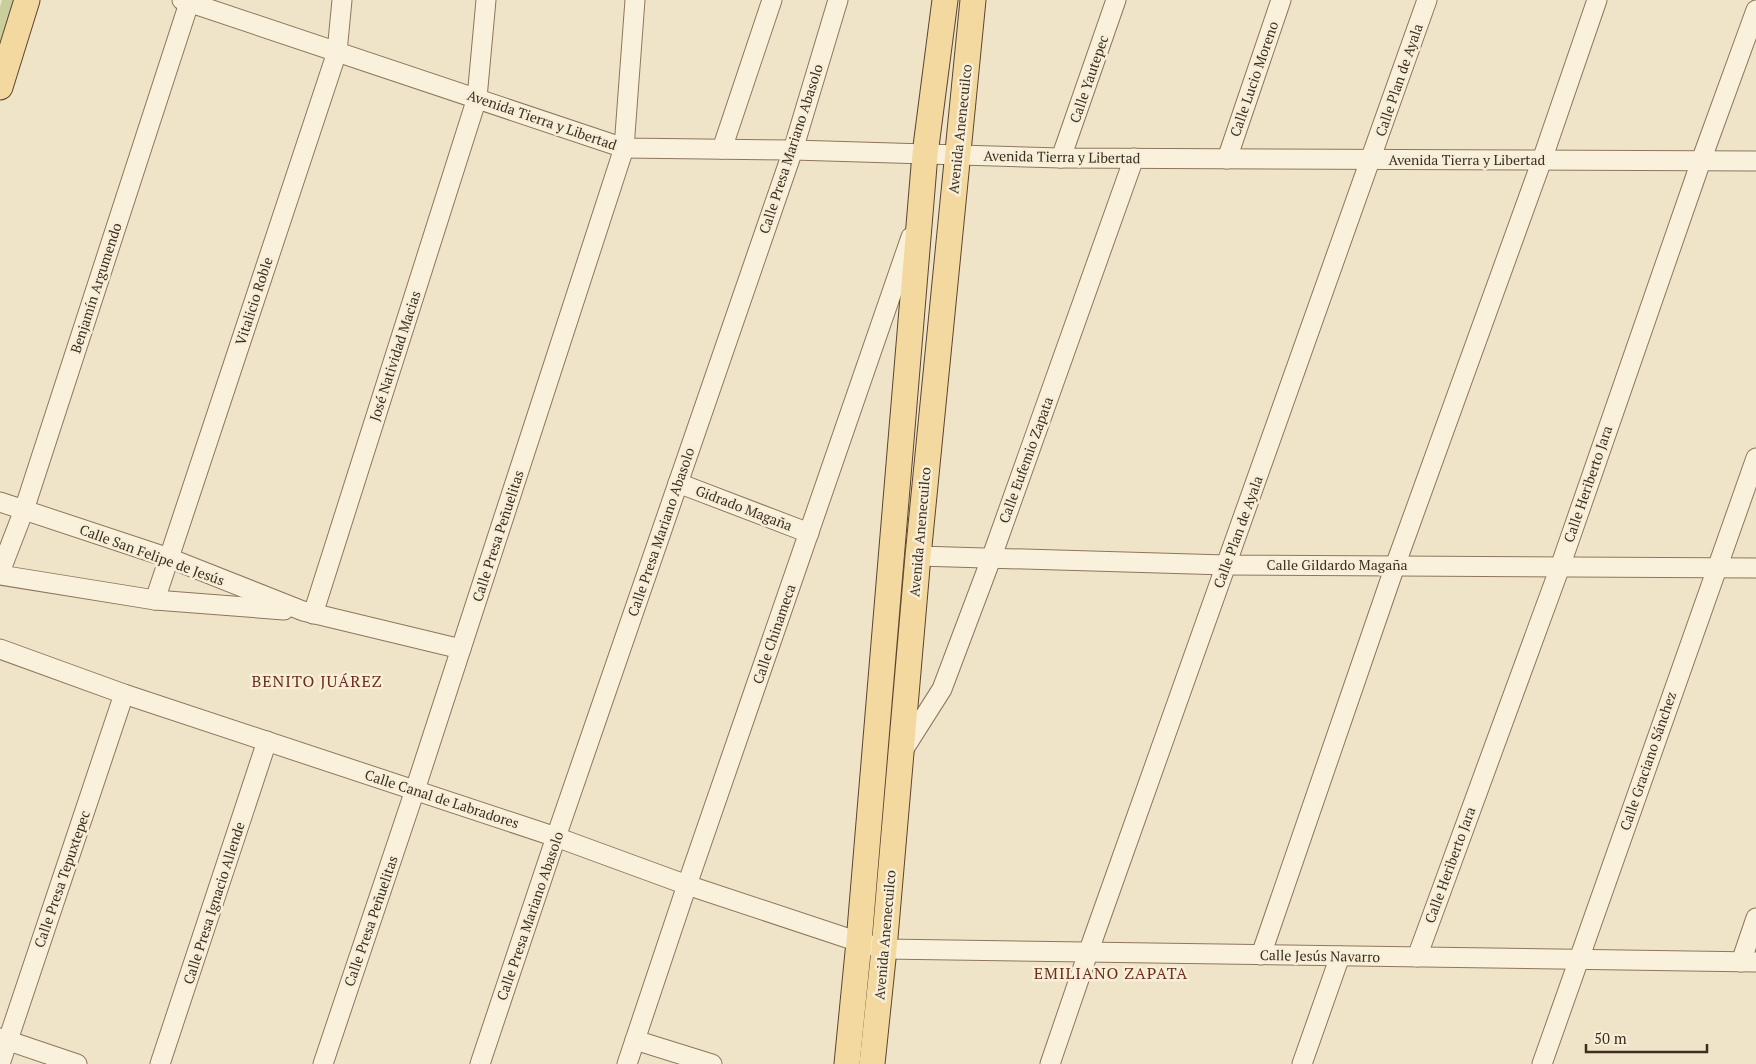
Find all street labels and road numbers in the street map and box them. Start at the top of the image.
street label: Calle Lucio Moreno [1225,18,1282,139]
street label: Calle Plan de Ayala [1370,21,1427,139]
street label: Calle Yautepec [1065,32,1112,125]
street label: Calle Presa Mariano Abasolo [754,61,827,236]
street label: Avenida Anenecuilco [943,63,976,195]
street label: Avenida Tierra y Libertad [465,85,620,154]
street label: Avenida Tierra y Libertad [983,146,1141,167]
street label: Avenida Tierra y Libertad [1389,150,1546,169]
street label: Benjamín Argumendo [65,220,126,356]
street label: Vitalicio Roble [230,254,277,347]
street label: José Natividad Macias [364,288,425,424]
street label: Calle Eufemio Zapata [994,394,1057,526]
street label: Calle Heriberto Jara [1559,423,1616,545]
street label: Calle Presa Mariano Abasolo [623,445,698,619]
street label: Avenida Anenecuilco [904,466,935,598]
street label: Calle Presa Peñuelitas [467,468,528,604]
street label: Calle Plan de Ayala [1208,473,1267,591]
street label: Gidrado Magaña [693,480,795,535]
street label: Calle San Felipe de Jesús [77,519,227,590]
street label: Calle Gildardo Magaña [1266,555,1408,574]
street label: Calle Chinameca [748,581,800,686]
street label: Calle Graciano Sánchez [1615,689,1680,833]
street label: Calle Canal de Labradores [363,765,522,832]
street label: Calle Heriberto Jara [1420,804,1479,926]
street label: Calle Presa Tepuxtepec [29,808,94,950]
street label: Calle Presa Ignacio Allende [178,819,249,986]
street label: Calle Presa Mariano Abasolo [492,829,567,1003]
street label: Calle Presa Peñuelitas [339,853,402,989]
street label: Avenida Anenecuilco [869,869,900,1001]
street label: Calle Jesús Navarro [1260,945,1381,966]

